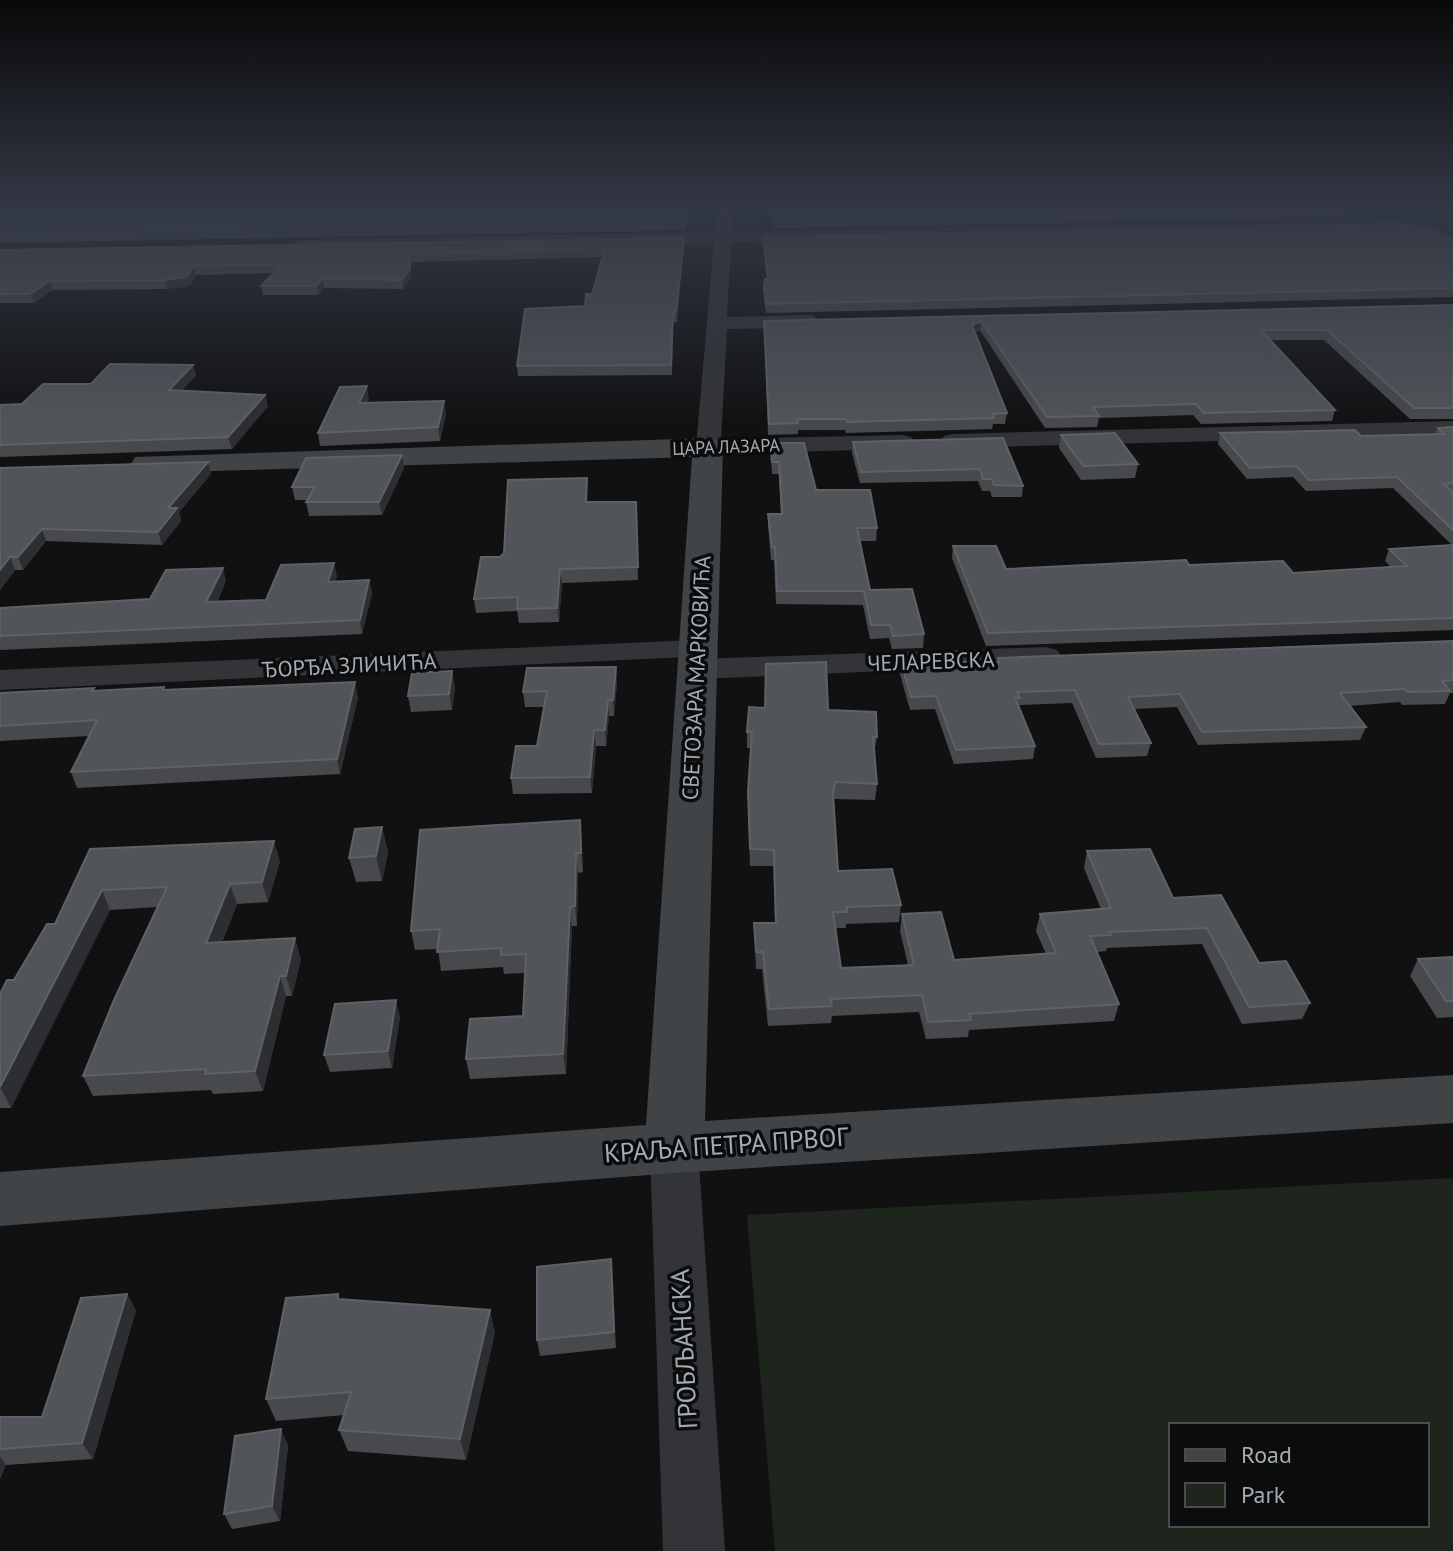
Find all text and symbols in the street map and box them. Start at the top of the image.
street label: ЦАРА ЛАЗАРА [672,433,781,460]
street label: СВЕТОЗАРА МАРКОВИЋА [676,555,716,801]
street label: ЧЕЛАРЕВСКА [867,645,995,677]
street label: ЂОРЂА ЗЛИЧИЋА [261,646,437,684]
street label: КРАЉА ПЕТРА ПРВОГ [603,1119,849,1169]
street label: ГРОБЉАНСКА [663,1268,704,1430]
legend [1169,1423,1429,1527]
text: Road [1241,1439,1292,1470]
text: Park [1241,1479,1286,1510]

